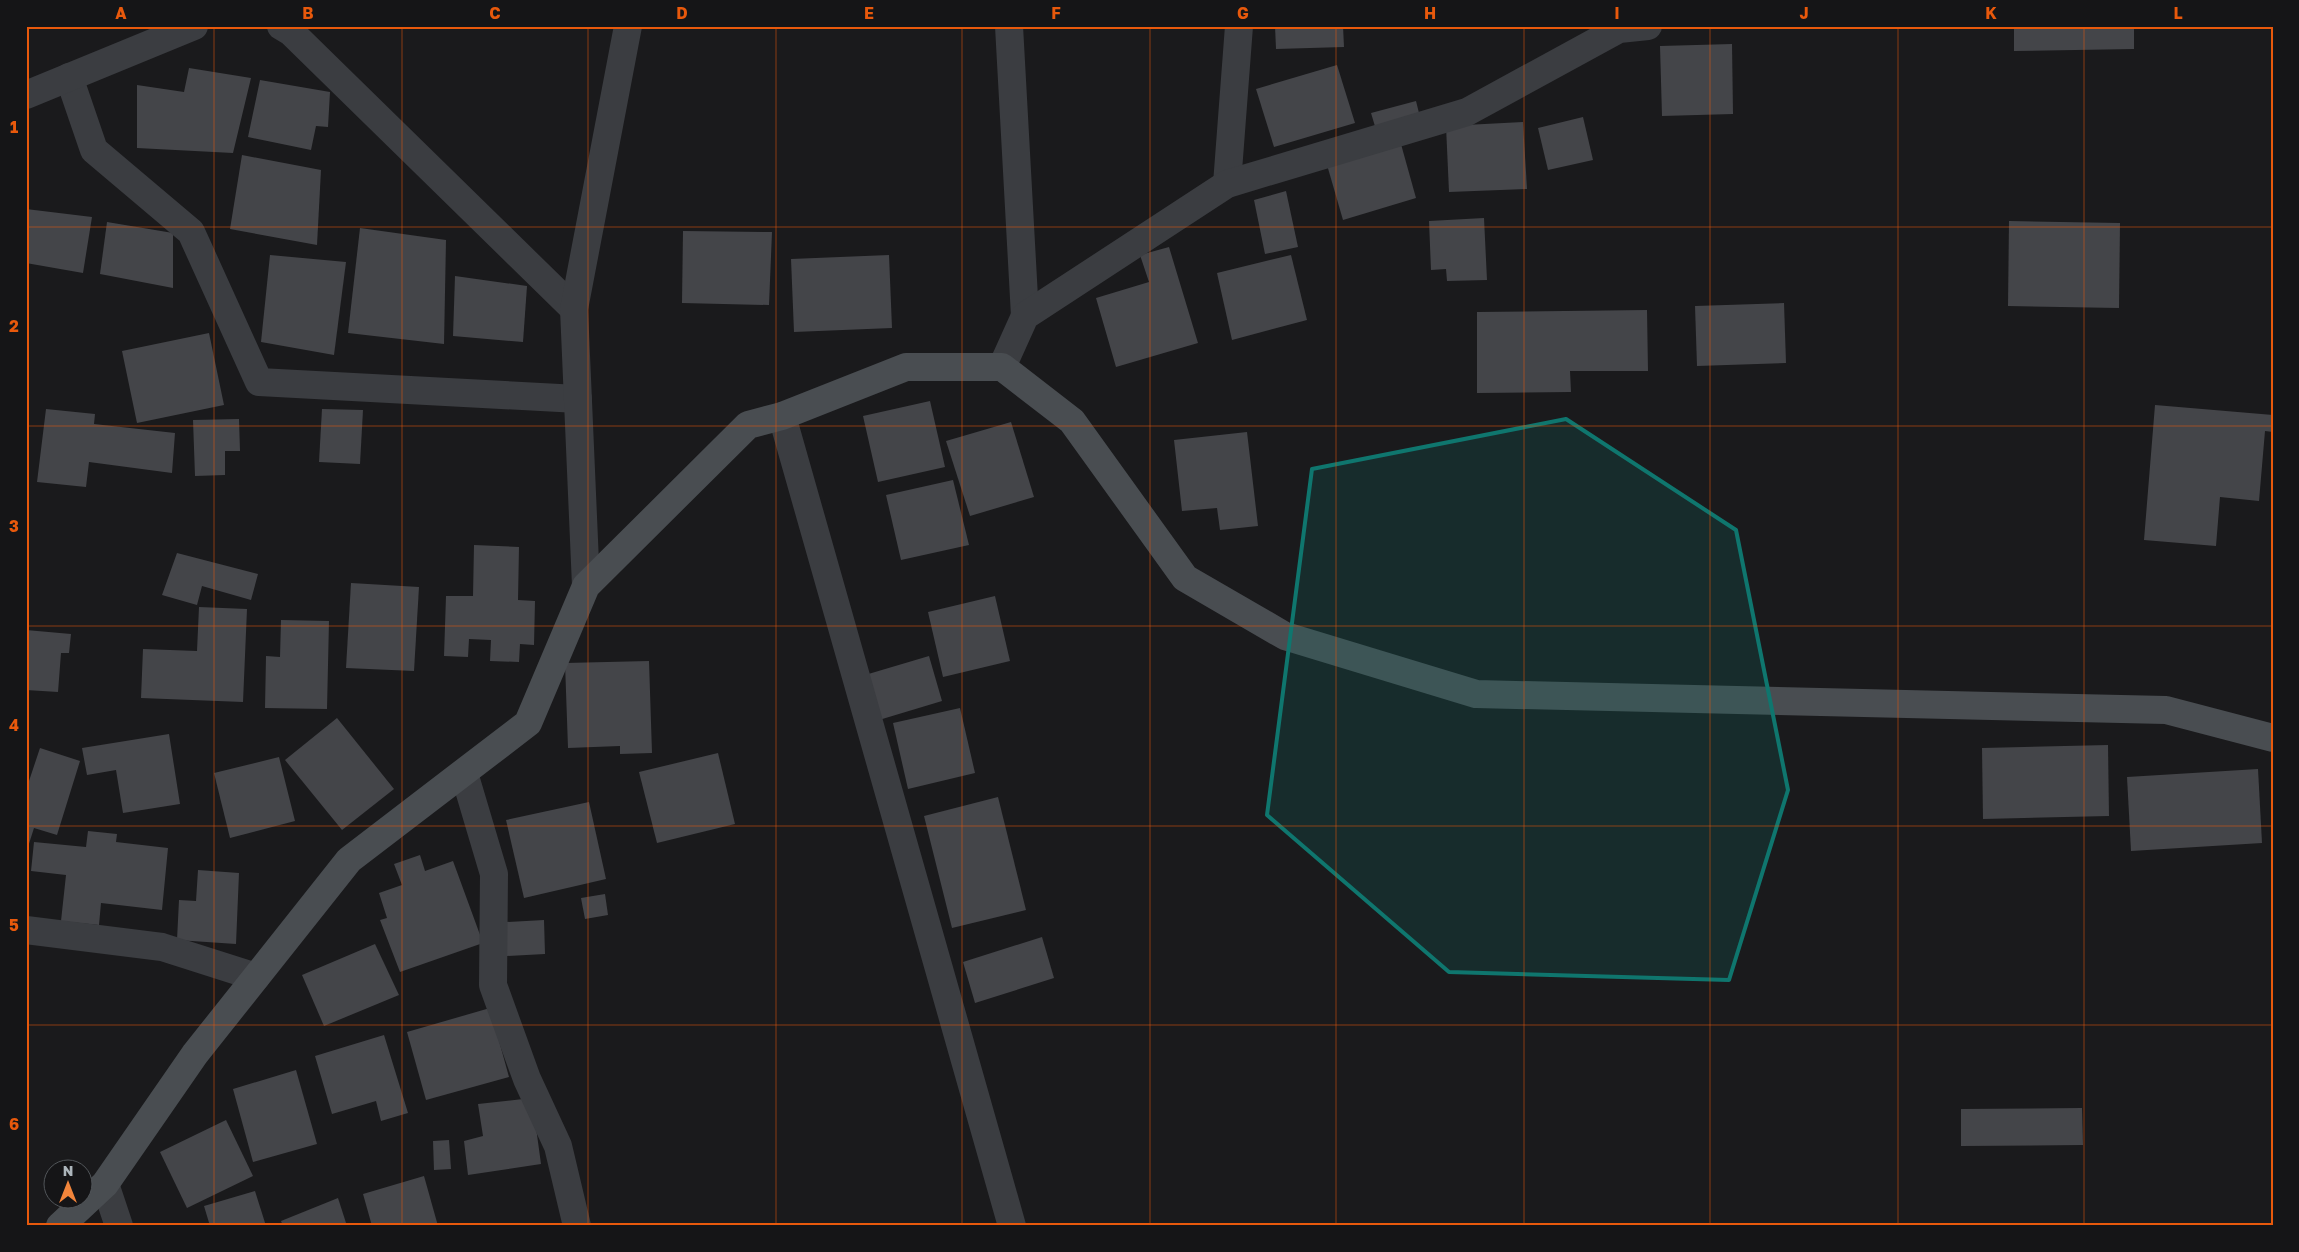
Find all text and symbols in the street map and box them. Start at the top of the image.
text: A [115,3,127,23]
text: B [302,3,314,23]
text: C [489,3,501,23]
text: D [676,3,688,23]
text: E [864,3,874,23]
text: F [1051,3,1061,23]
text: G [1237,3,1249,23]
text: H [1424,3,1436,23]
text: I [1614,3,1620,23]
text: J [1799,3,1809,23]
text: K [1985,3,1997,23]
text: L [2173,3,2183,23]
text: 1 [10,117,18,137]
text: 2 [9,316,19,336]
text: 3 [9,516,19,536]
text: 4 [9,715,19,735]
text: 5 [9,915,19,935]
text: 6 [9,1114,19,1134]
north arrow [42,1160,92,1210]
text: N [63,1162,73,1179]

